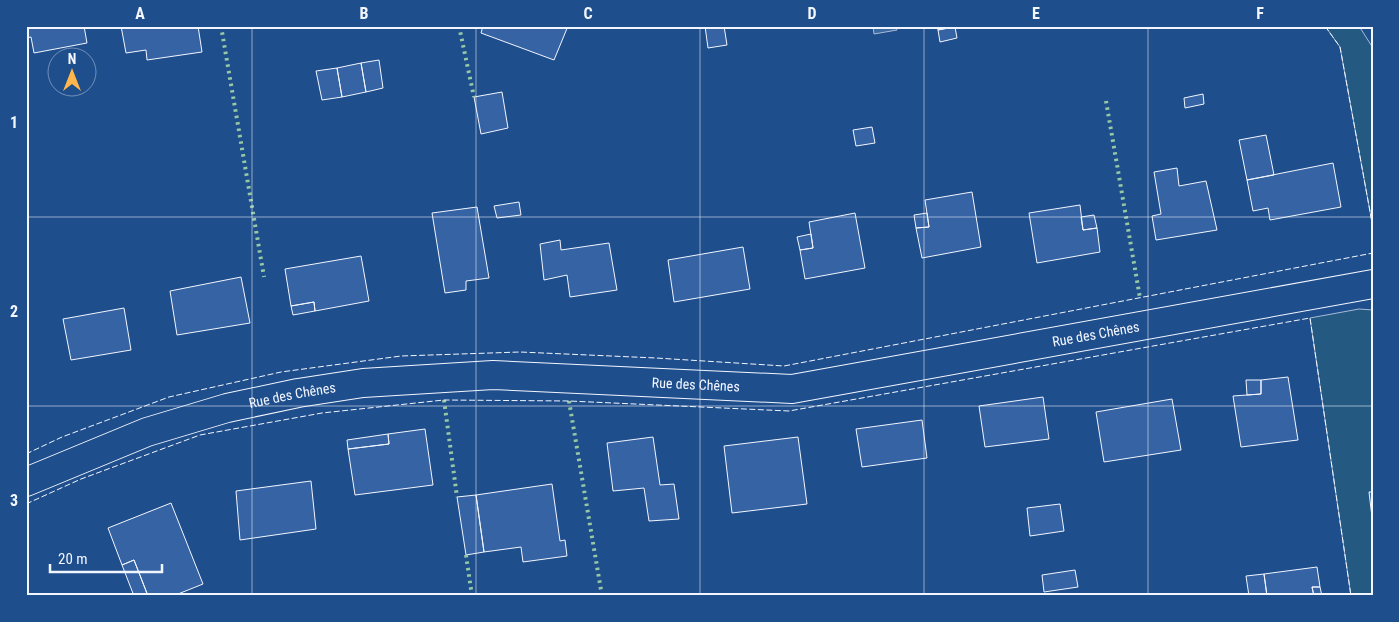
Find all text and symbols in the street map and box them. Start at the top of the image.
text: A [135,4,145,23]
text: B [360,4,369,23]
text: C [583,4,593,23]
text: D [807,4,817,23]
text: E [1032,4,1040,23]
text: F [1256,4,1264,23]
north arrow [48,48,98,98]
text: N [68,51,76,67]
text: 1 [10,113,18,132]
text: 2 [10,302,18,321]
street label: Rue des Chênes [1051,318,1141,350]
street label: Rue des Chênes [651,374,740,395]
street label: Rue des Chênes [247,379,337,411]
text: 3 [10,491,18,510]
scale bar [50,542,162,574]
text: 20 m [58,550,88,568]

